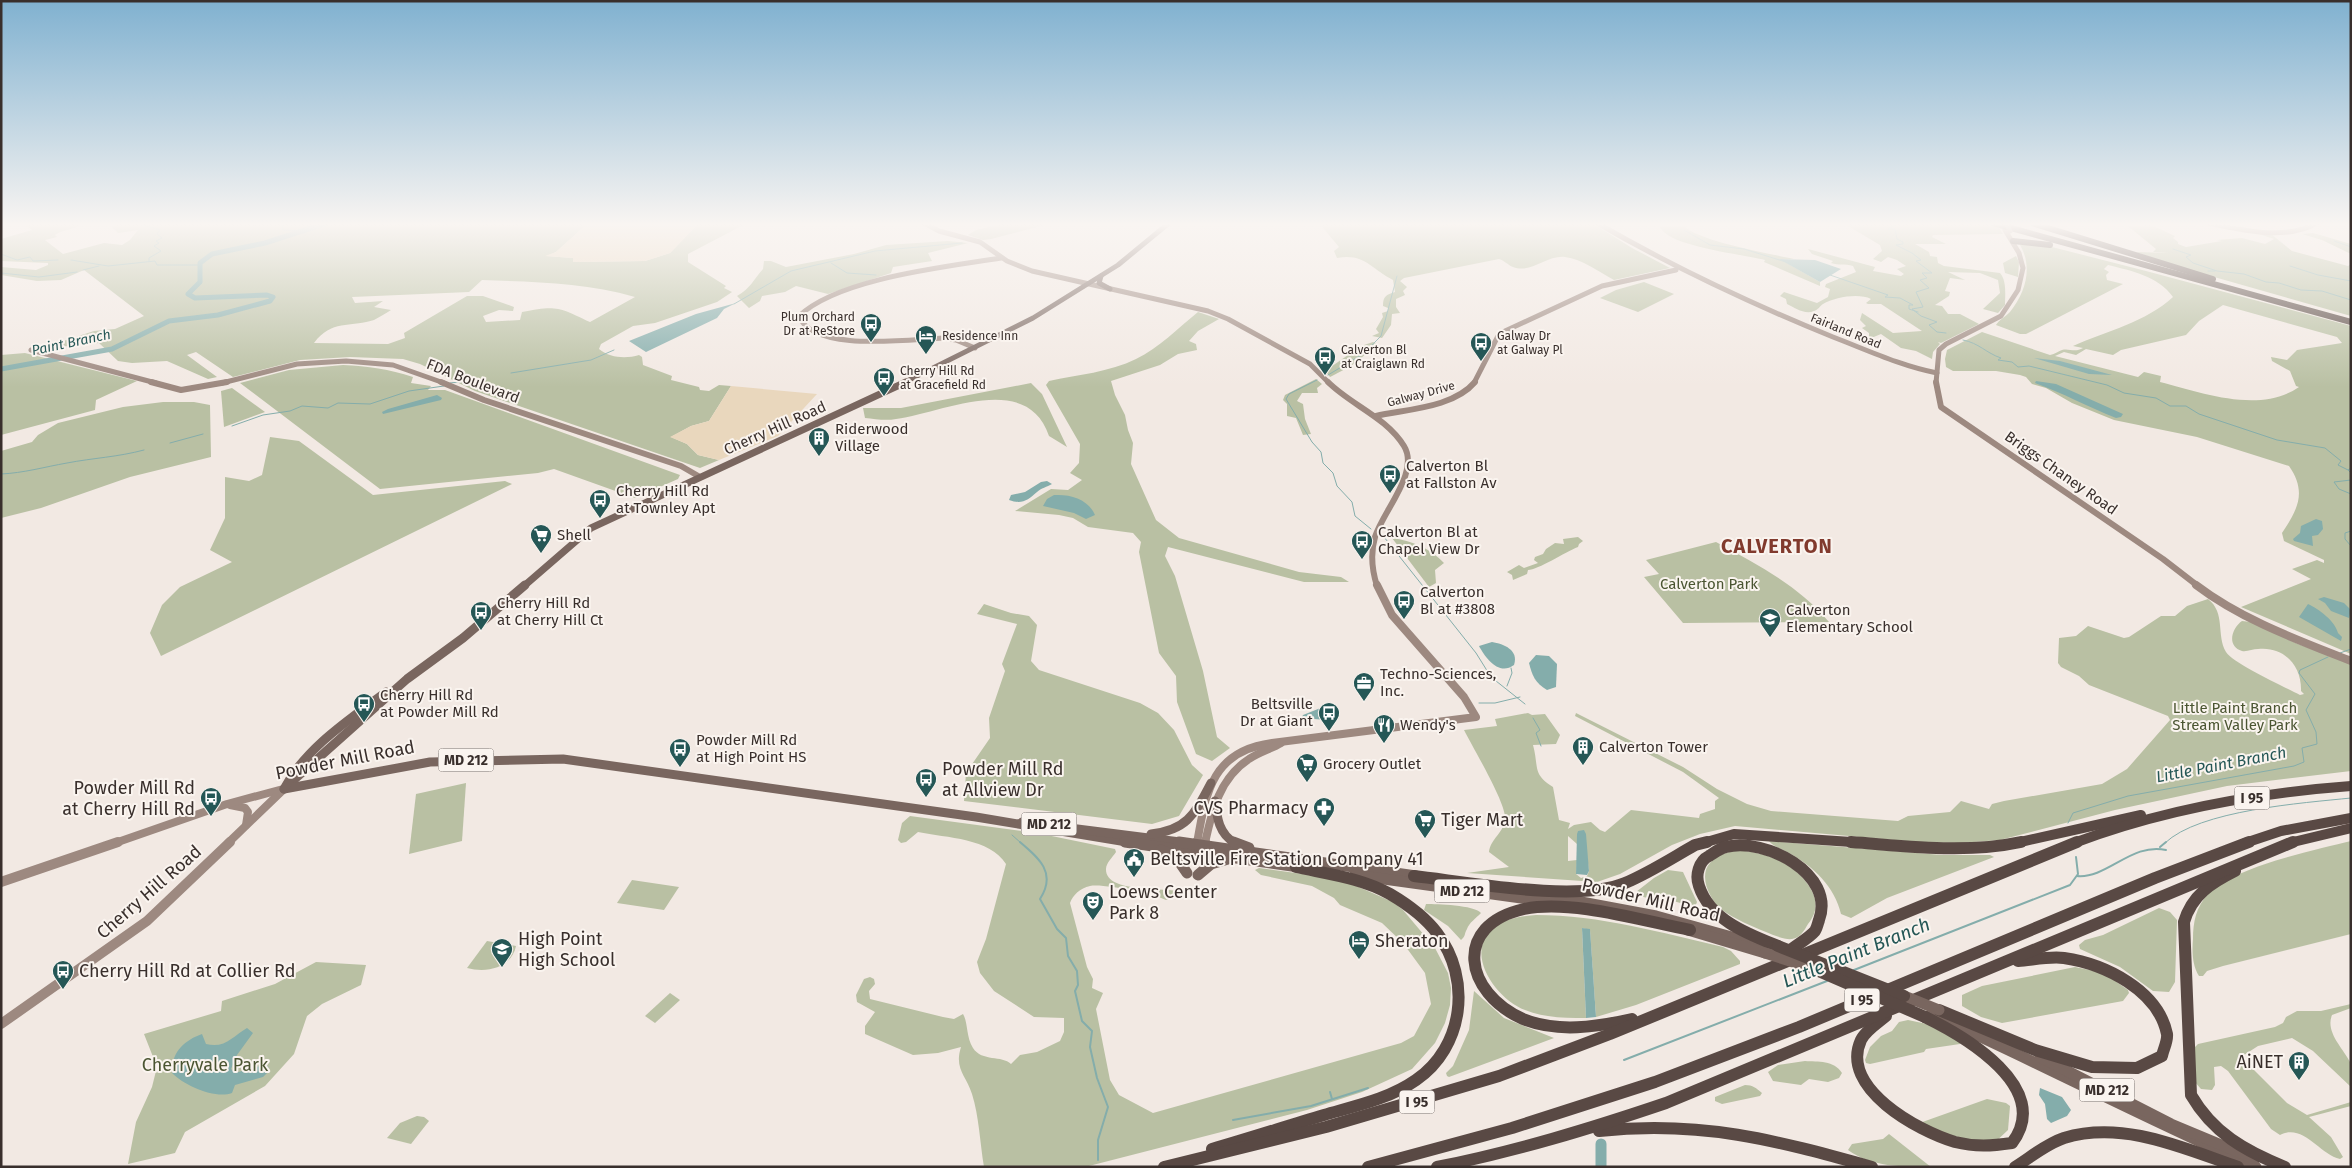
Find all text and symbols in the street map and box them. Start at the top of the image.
place label: Plum Orchard Dr at ReStore [781,310,855,338]
street label: Fairland Road [1809,311,1883,351]
bus stop icon: Plum Orchard Dr at ReStore [859,312,883,343]
hotel icon: Residence Inn [914,324,938,355]
water label: Paint Branch [30,326,112,359]
place label: Residence Inn [942,329,1018,343]
place label: Galway Dr at Galway Pl [1497,329,1563,357]
bus stop icon: Galway Dr at Galway Pl [1469,331,1493,362]
place label: Calverton Bl at Craiglawn Rd [1341,343,1425,371]
bus stop icon: Calverton Bl at Craiglawn Rd [1313,345,1337,376]
street label: FDA Boulevard [424,355,522,407]
place label: Cherry Hill Rd at Gracefield Rd [900,364,986,392]
bus stop icon: Cherry Hill Rd at Gracefield Rd [872,366,896,397]
street label: Galway Drive [1386,378,1456,410]
street label: Cherry Hill Road [721,397,829,459]
place label: Riderwood Village [835,420,909,455]
building icon: Riderwood Village [807,426,831,457]
street label: Briggs Chaney Road [2001,427,2121,519]
place label: Calverton Bl at Fallston Av [1406,457,1497,492]
bus stop icon: Calverton Bl at Fallston Av [1378,463,1402,494]
place label: Cherry Hill Rd at Townley Apt [616,482,716,517]
bus stop icon: Cherry Hill Rd at Townley Apt [588,488,612,519]
supermarket icon: Shell [529,523,553,554]
place label: Calverton Bl at Chapel View Dr [1378,523,1480,558]
place label: Shell [557,526,592,544]
bus stop icon: Calverton Bl at Chapel View Dr [1350,529,1374,560]
district label: CALVERTON [1721,534,1833,558]
park label: Calverton Park [1660,575,1758,593]
place label: Calverton Bl at #3808 [1420,583,1495,618]
bus stop icon: Calverton Bl at #3808 [1392,589,1416,620]
place label: Cherry Hill Rd at Cherry Hill Ct [497,594,604,629]
bus stop icon: Cherry Hill Rd at Cherry Hill Ct [469,600,493,631]
place label: Calverton Elementary School [1786,601,1914,636]
school or university icon: Calverton Elementary School [1758,607,1782,638]
place label: Techno-Sciences, Inc. [1380,665,1496,700]
office icon: Techno-Sciences, Inc. [1352,671,1376,702]
place label: Cherry Hill Rd at Powder Mill Rd [380,686,499,721]
bus stop icon: Cherry Hill Rd at Powder Mill Rd [352,692,376,723]
place label: Beltsville Dr at Giant [1240,695,1314,730]
park label: Little Paint Branch Stream Valley Park [2172,699,2298,734]
bus stop icon: Beltsville Dr at Giant [1317,701,1341,732]
restaurant icon: Wendy's [1372,713,1396,744]
place label: Wendy's [1400,716,1456,734]
place label: Powder Mill Rd at High Point HS [696,731,806,766]
building icon: Calverton Tower [1571,735,1595,766]
street label: Powder Mill Road [273,736,417,784]
bus stop icon: Powder Mill Rd at High Point HS [668,737,692,768]
place label: Calverton Tower [1599,738,1708,756]
water label: Little Paint Branch [2154,743,2288,786]
road number: MD 212 [438,748,494,772]
supermarket icon: Grocery Outlet [1295,752,1319,783]
place label: Grocery Outlet [1323,755,1422,773]
place label: Powder Mill Rd at Allview Dr [942,758,1063,801]
bus stop icon: Powder Mill Rd at Allview Dr [914,767,938,798]
place label: Powder Mill Rd at Cherry Hill Rd [62,777,195,820]
bus stop icon: Powder Mill Rd at Cherry Hill Rd [199,786,223,817]
road number: I 95 [2234,786,2270,810]
pharmacy icon: CVS Pharmacy [1312,796,1336,827]
place label: CVS Pharmacy [1194,797,1308,819]
supermarket icon: Tiger Mart [1413,808,1437,839]
place label: Tiger Mart [1441,809,1524,831]
road number: MD 212 [1022,812,1076,836]
street label: Cherry Hill Road [92,840,206,944]
public building icon: Beltsville Fire Station Company 41 [1122,847,1146,878]
place label: Beltsville Fire Station Company 41 [1150,848,1424,870]
street label: Powder Mill Road [1580,873,1722,927]
road number: MD 212 [1434,879,1490,902]
place label: Loews Center Park 8 [1109,881,1217,924]
theatre icon: Loews Center Park 8 [1081,890,1105,921]
water label: Little Paint Branch [1779,912,1933,993]
place label: High Point High School [518,928,615,971]
hotel icon: Sheraton [1347,929,1371,960]
place label: Sheraton [1375,930,1449,952]
school or university icon: High Point High School [490,937,514,968]
bus stop icon: Cherry Hill Rd at Collier Rd [51,959,75,990]
place label: Cherry Hill Rd at Collier Rd [79,960,295,982]
road number: I 95 [1844,988,1880,1012]
building icon: AiNET [2287,1050,2311,1081]
place label: AiNET [2236,1051,2284,1073]
park label: Cherryvale Park [142,1054,269,1076]
road number: MD 212 [2080,1078,2134,1102]
road number: I 95 [1400,1090,1434,1114]

